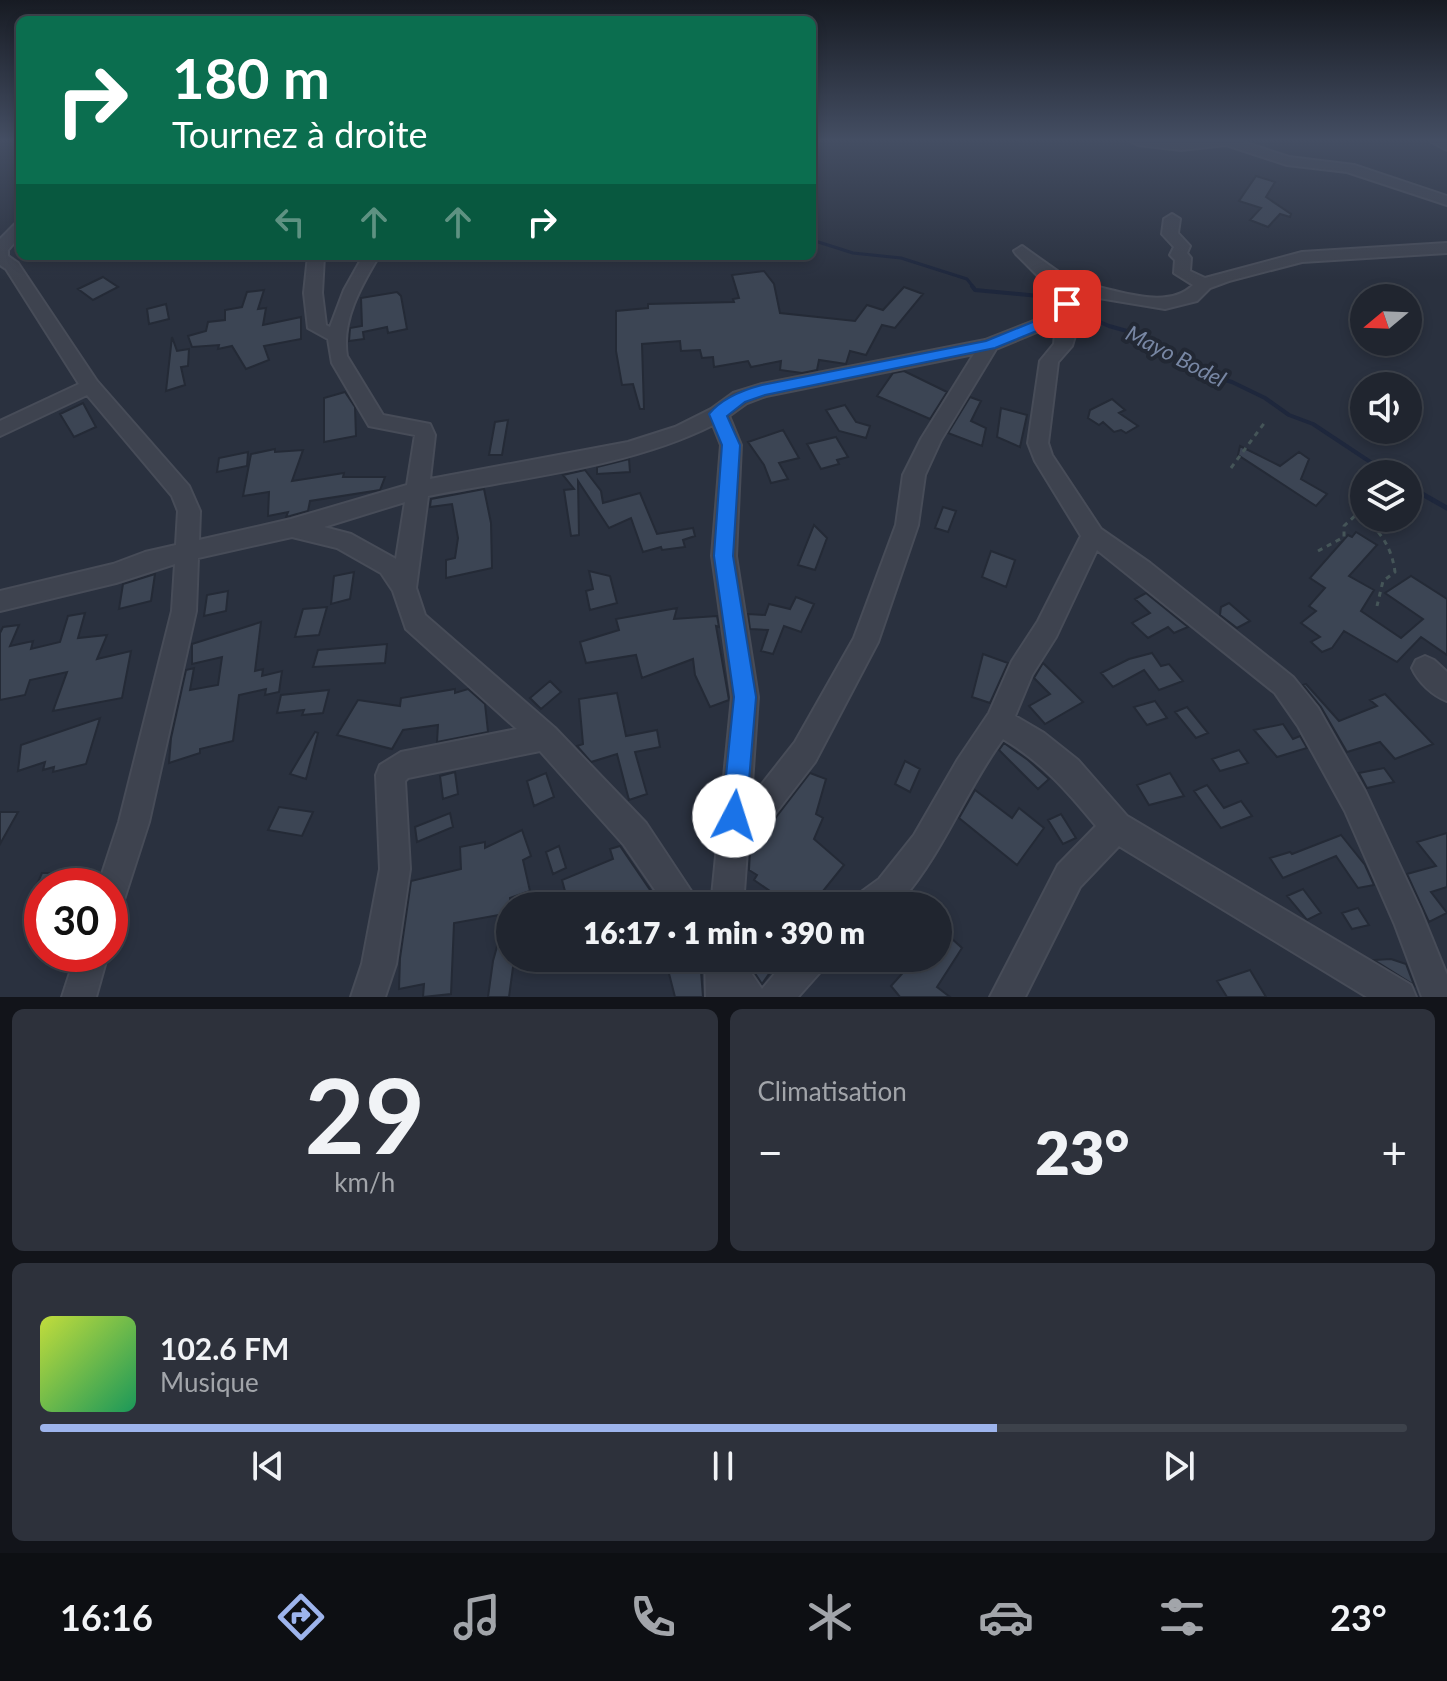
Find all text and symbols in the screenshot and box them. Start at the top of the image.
text: 180 m [172,44,330,111]
icon: right [40,48,144,152]
text: Tournez à droite [172,112,428,156]
icon: left [268,200,312,244]
icon: ahead [352,200,396,244]
icon: ahead [436,200,480,244]
icon: right [520,200,564,244]
pin [1033,270,1101,338]
icon: arrive [1045,282,1089,326]
north arrow [1350,284,1422,356]
map controls [1350,284,1422,532]
water label: Mayo Bodel [1122,319,1231,392]
button: sound [1350,372,1422,444]
button: layers [1350,460,1422,532]
position arrow [692,774,776,858]
speed limit sign: 30 [24,868,128,972]
text: 16:17 · 1 min · 390 m [583,914,865,950]
text: 29 [304,1051,425,1176]
text: Climatisation [758,1075,907,1107]
text: 23° [1035,1116,1130,1188]
text: − [758,1126,783,1178]
text: + [1381,1126,1407,1178]
text: km/h [334,1166,395,1198]
text: 102.6 FM [160,1330,289,1366]
text: Musique [160,1366,259,1398]
icon: previous [246,1444,290,1488]
icon: pause [701,1444,745,1488]
icon: next [1157,1444,1201,1488]
icon: directions [273,1589,329,1645]
icon: music [449,1589,505,1645]
icon: phone [625,1589,681,1645]
icon: climate [802,1589,858,1645]
icon: car [978,1589,1034,1645]
icon: filters [1154,1589,1210,1645]
text: 16:16 [60,1595,153,1639]
text: 23° [1330,1595,1387,1639]

